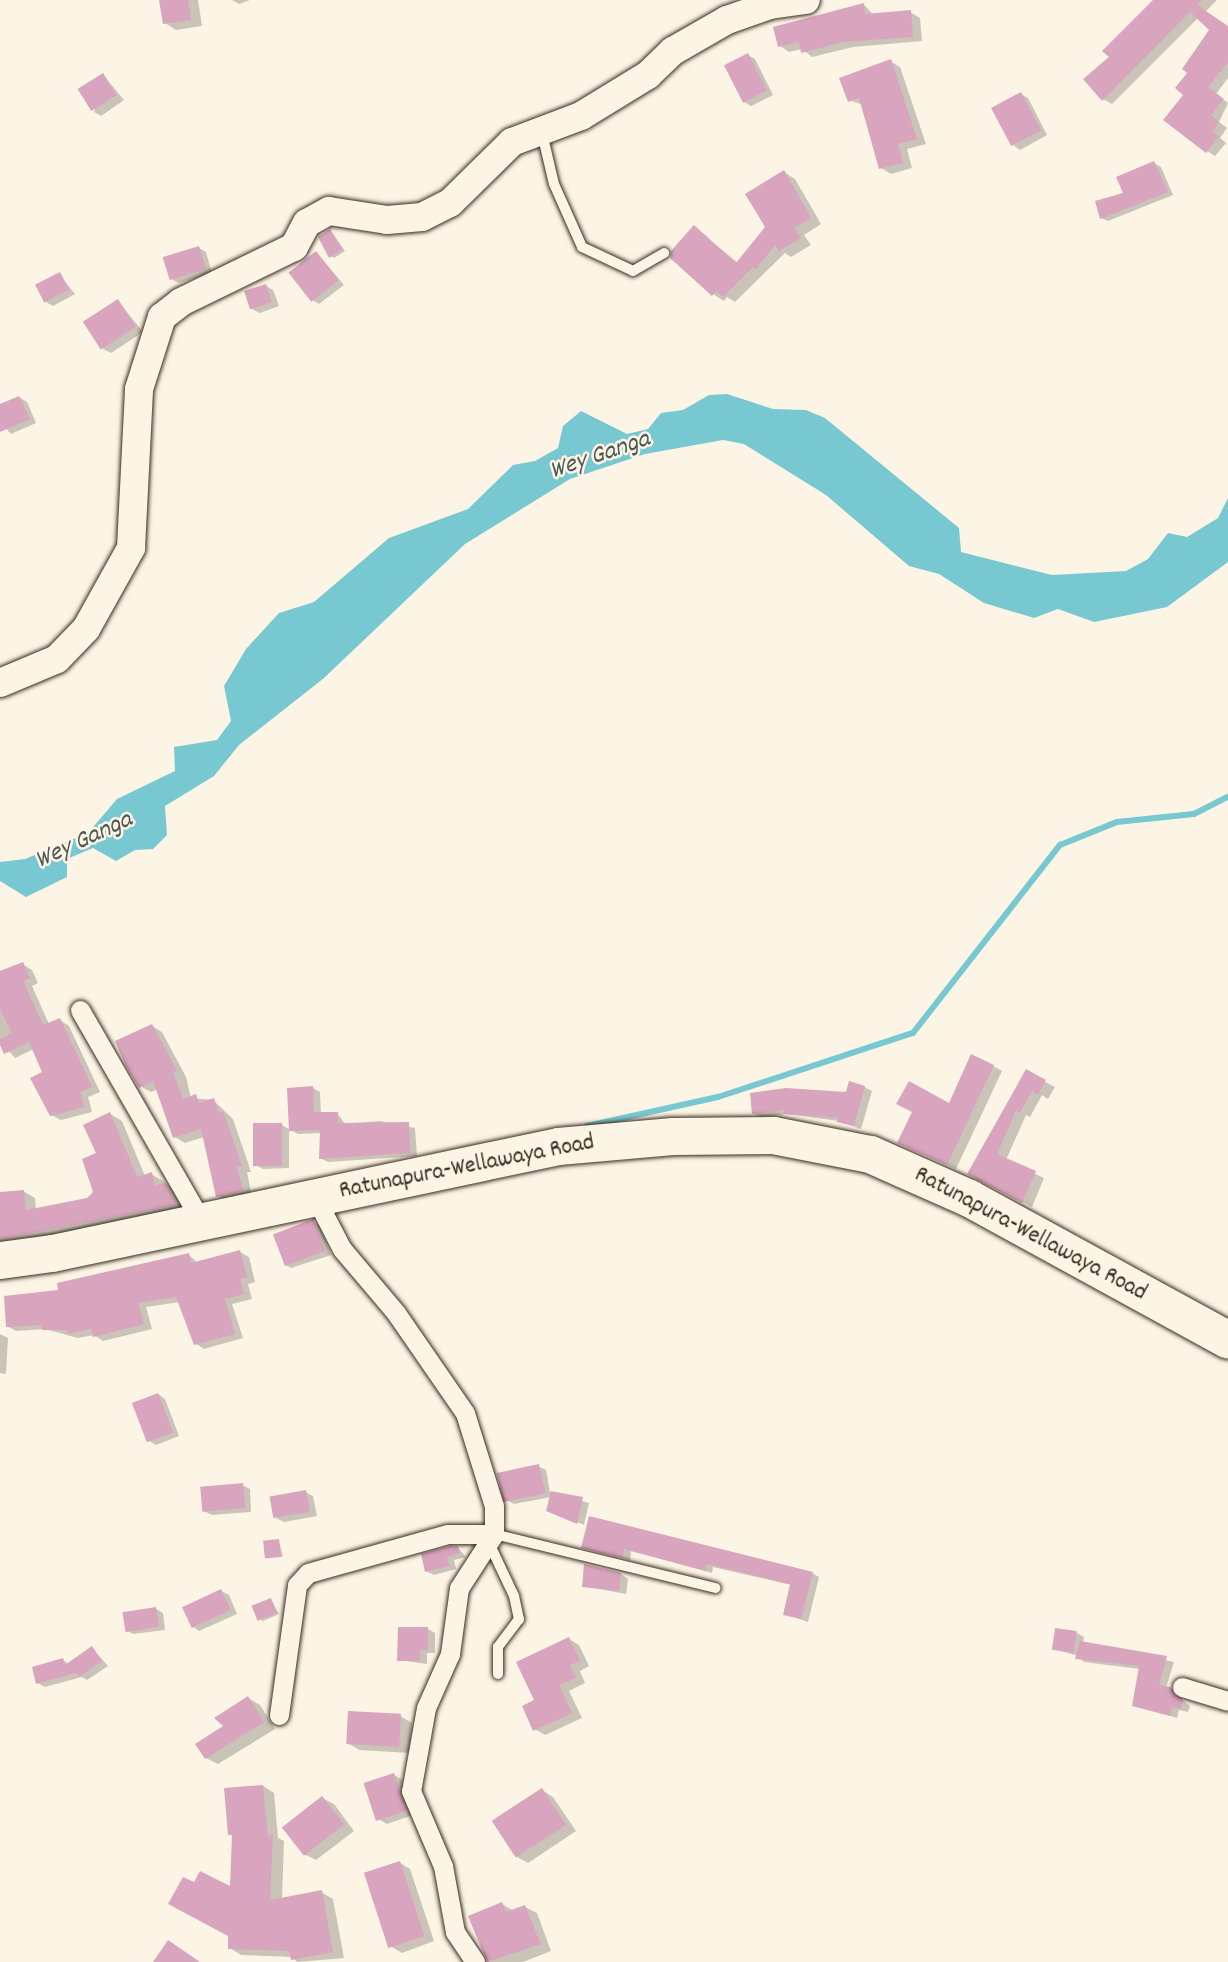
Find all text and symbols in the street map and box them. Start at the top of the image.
water label: Wey Ganga [546,424,654,488]
water label: Wey Ganga [30,805,138,877]
street label: Ratunapura-Wellawaya Road [337,1129,597,1207]
street label: Ratunapura-Wellawaya Road [909,1161,1151,1309]

